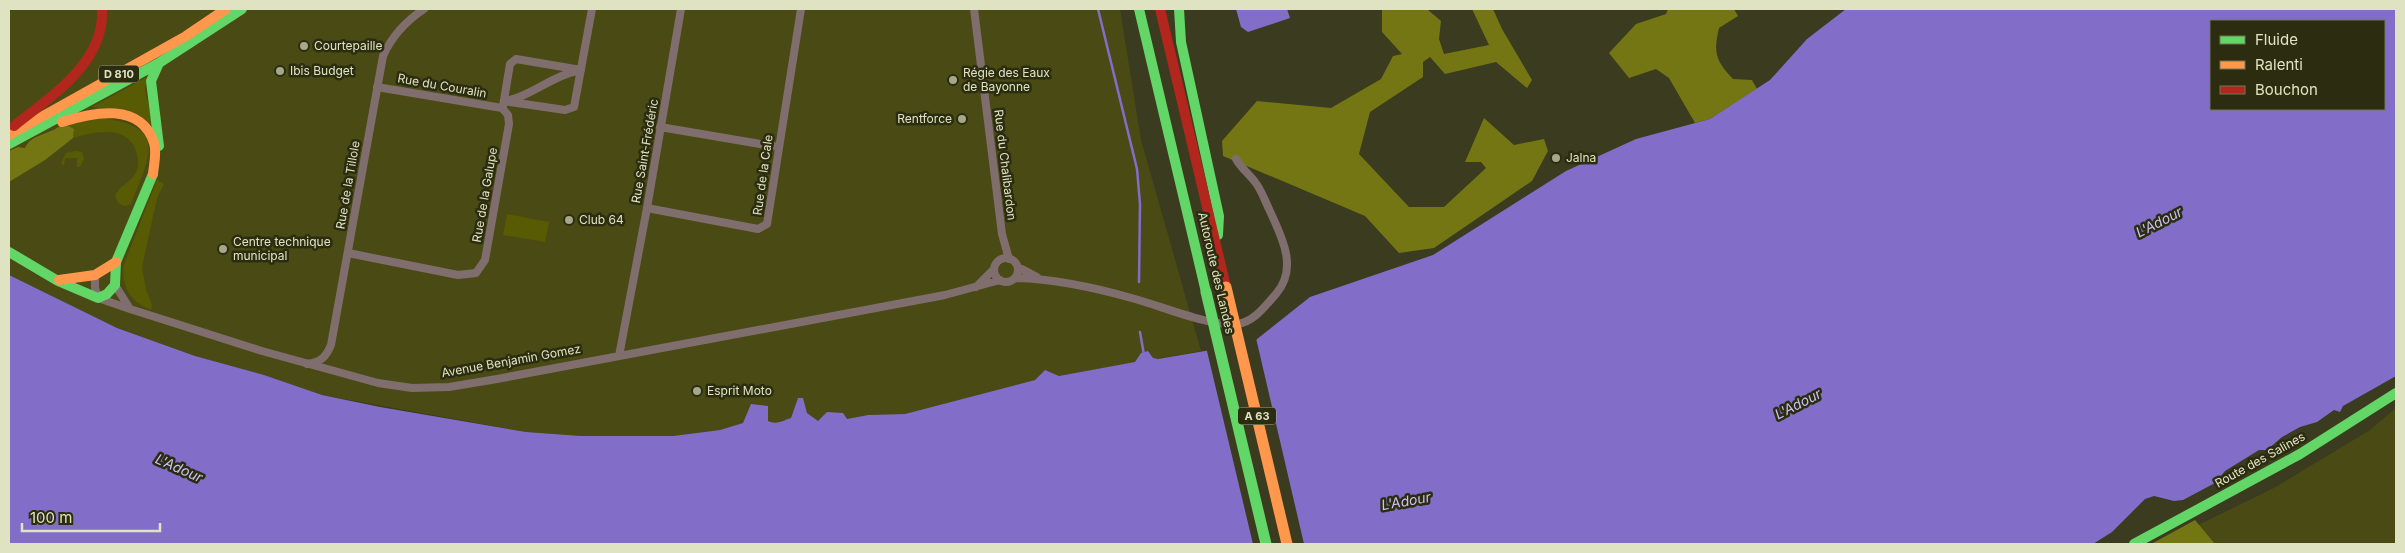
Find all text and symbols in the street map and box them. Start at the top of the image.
legend [2210,20,2385,110]
text: Fluide [2255,30,2298,49]
place label: Courtepaille [314,38,382,53]
marker: Courtepaille [298,40,310,52]
text: Ralenti [2255,55,2303,74]
place label: Ibis Budget [290,63,354,78]
marker: Ibis Budget [274,65,286,77]
place label: Régie des Eaux de Bayonne [963,65,1050,94]
road number: D 810 [99,66,139,82]
street label: Rue du Couralin [396,70,488,101]
marker: Régie des Eaux de Bayonne [947,74,959,86]
text: Bouchon [2255,80,2318,99]
street label: Rue Saint-Frédéric [628,97,661,204]
street label: Rue du Chalibardon [991,109,1020,221]
place label: Rentforce [897,111,952,126]
marker: Rentforce [956,113,968,125]
street label: Rue de la Cale [749,134,776,216]
street label: Rue de la Tillole [332,140,363,230]
street label: Rue de la Galupe [469,146,500,243]
place label: Jalna [1566,150,1596,165]
marker: Jalna [1550,152,1562,164]
water label: L'Adour [2133,202,2186,240]
street label: Autoroute des Landes [1195,211,1238,335]
place label: Club 64 [579,212,624,227]
marker: Club 64 [563,214,575,226]
place label: Centre technique municipal [233,234,331,263]
marker: Centre technique municipal [217,243,229,255]
street label: Avenue Benjamin Gomez [440,341,582,380]
place label: Esprit Moto [707,383,772,398]
water label: L'Adour [1772,384,1825,422]
marker: Esprit Moto [691,385,703,397]
road number: A 63 [1238,408,1276,424]
street label: Route des Salines [2212,429,2307,491]
water label: L'Adour [153,450,206,486]
water label: L'Adour [1380,488,1433,513]
scale bar [22,500,160,532]
text: 100 m [30,508,72,527]

